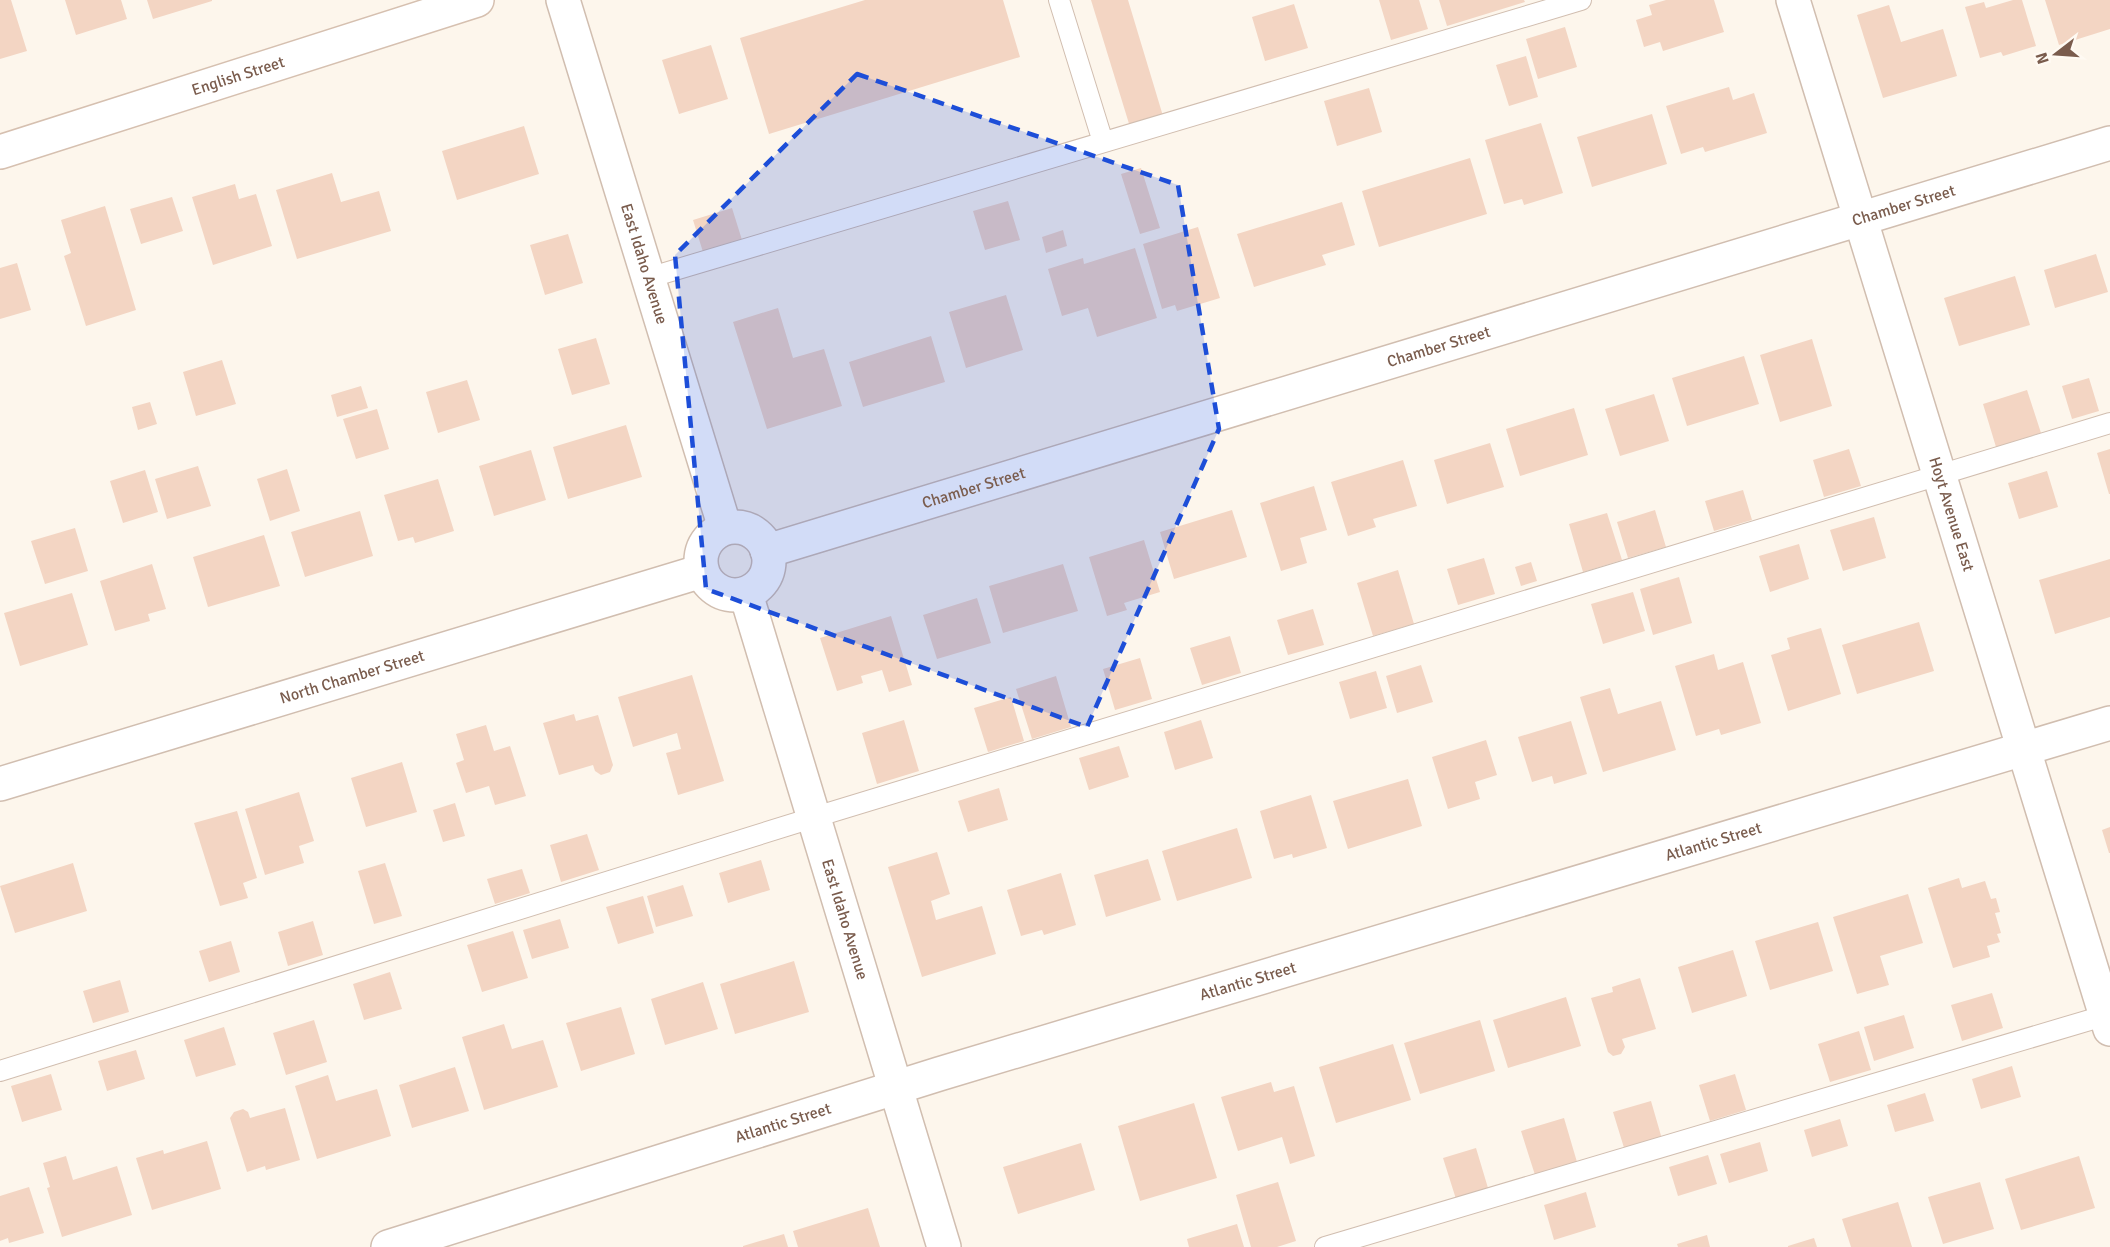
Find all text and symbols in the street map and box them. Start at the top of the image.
north arrow [2026,24,2086,84]
text: N [2031,50,2054,66]
street label: English Street [189,52,287,100]
street label: Chamber Street [1850,180,1958,231]
street label: East Idaho Avenue [616,201,672,327]
street label: Chamber Street [1385,322,1493,372]
street label: Hoyt Avenue East [1924,454,1979,574]
street label: Chamber Street [920,463,1028,513]
street label: North Chamber Street [277,646,427,709]
street label: Atlantic Street [1663,818,1764,866]
street label: East Idaho Avenue [817,857,872,982]
street label: Atlantic Street [1197,957,1299,1005]
street label: Atlantic Street [732,1098,834,1147]

